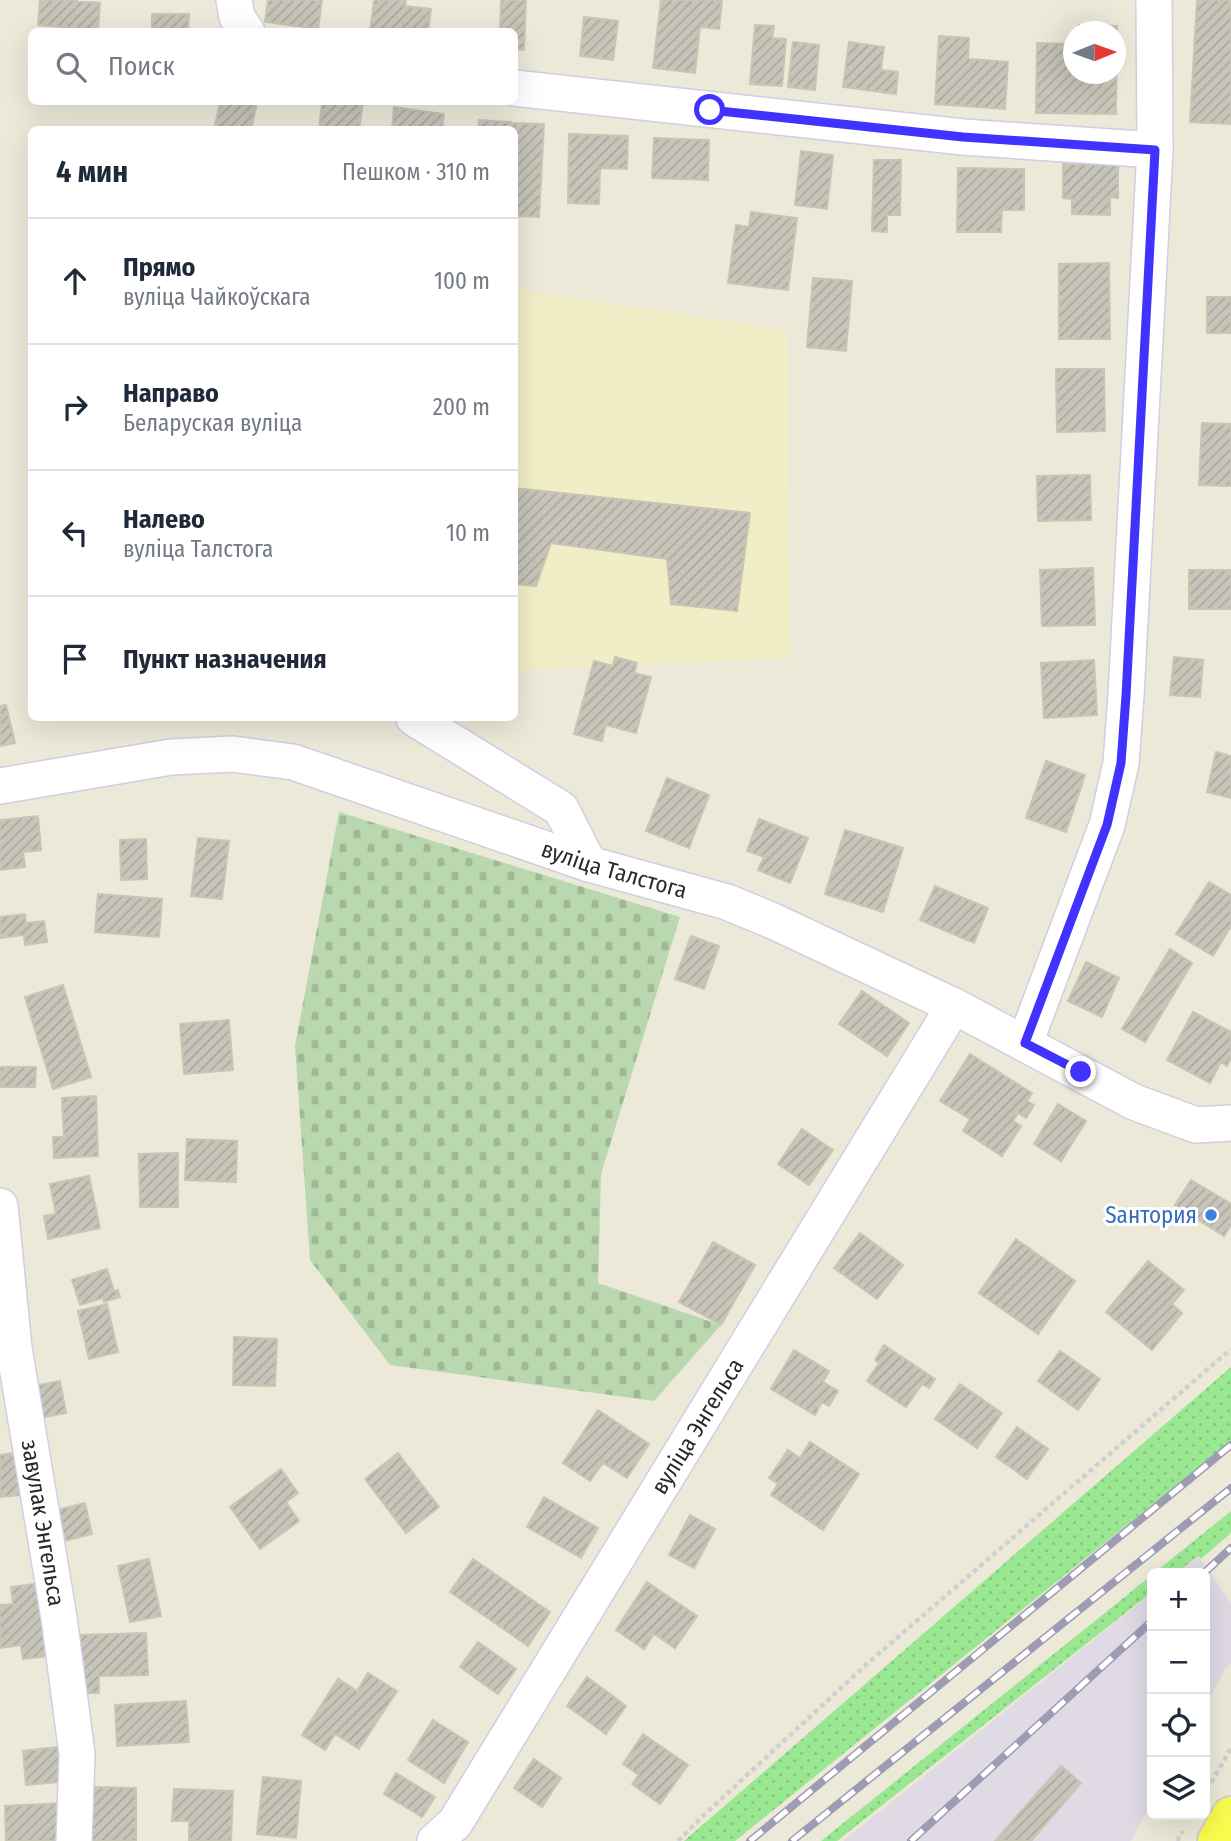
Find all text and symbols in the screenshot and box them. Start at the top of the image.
north arrow [1063,21,1126,84]
search box [28,28,518,105]
icon: search [52,48,90,86]
text: Поиск [108,51,175,82]
route start [694,94,725,125]
text: 4 мин [56,154,128,190]
text: Пешком · 310 m [342,158,490,186]
text: Прямо [123,252,195,283]
icon: ahead [56,262,94,300]
text: 100 m [434,267,490,295]
text: вуліца Чайкоўскага [123,283,311,311]
text: Направо [123,378,219,409]
icon: right [56,388,94,426]
text: 200 m [433,393,490,421]
text: Беларуская вуліца [123,409,302,437]
text: Налево [123,504,205,535]
icon: left [56,514,94,552]
text: 10 m [446,519,490,547]
text: вуліца Талстога [123,535,273,563]
icon: arrive [56,640,94,678]
text: Пункт назначения [123,644,327,675]
street label: вуліца Талстога [538,835,690,904]
route end [1065,1056,1096,1087]
place label: Sантория [1105,1201,1197,1229]
marker: Sантория [1203,1207,1219,1223]
street label: вуліца Энгельса [645,1353,750,1499]
street label: завулак Энгельса [16,1438,71,1608]
map controls [1147,1568,1210,1820]
button: + [1147,1568,1210,1631]
button: − [1147,1631,1210,1694]
button: locate [1147,1694,1210,1757]
button: layers [1147,1757,1210,1820]

